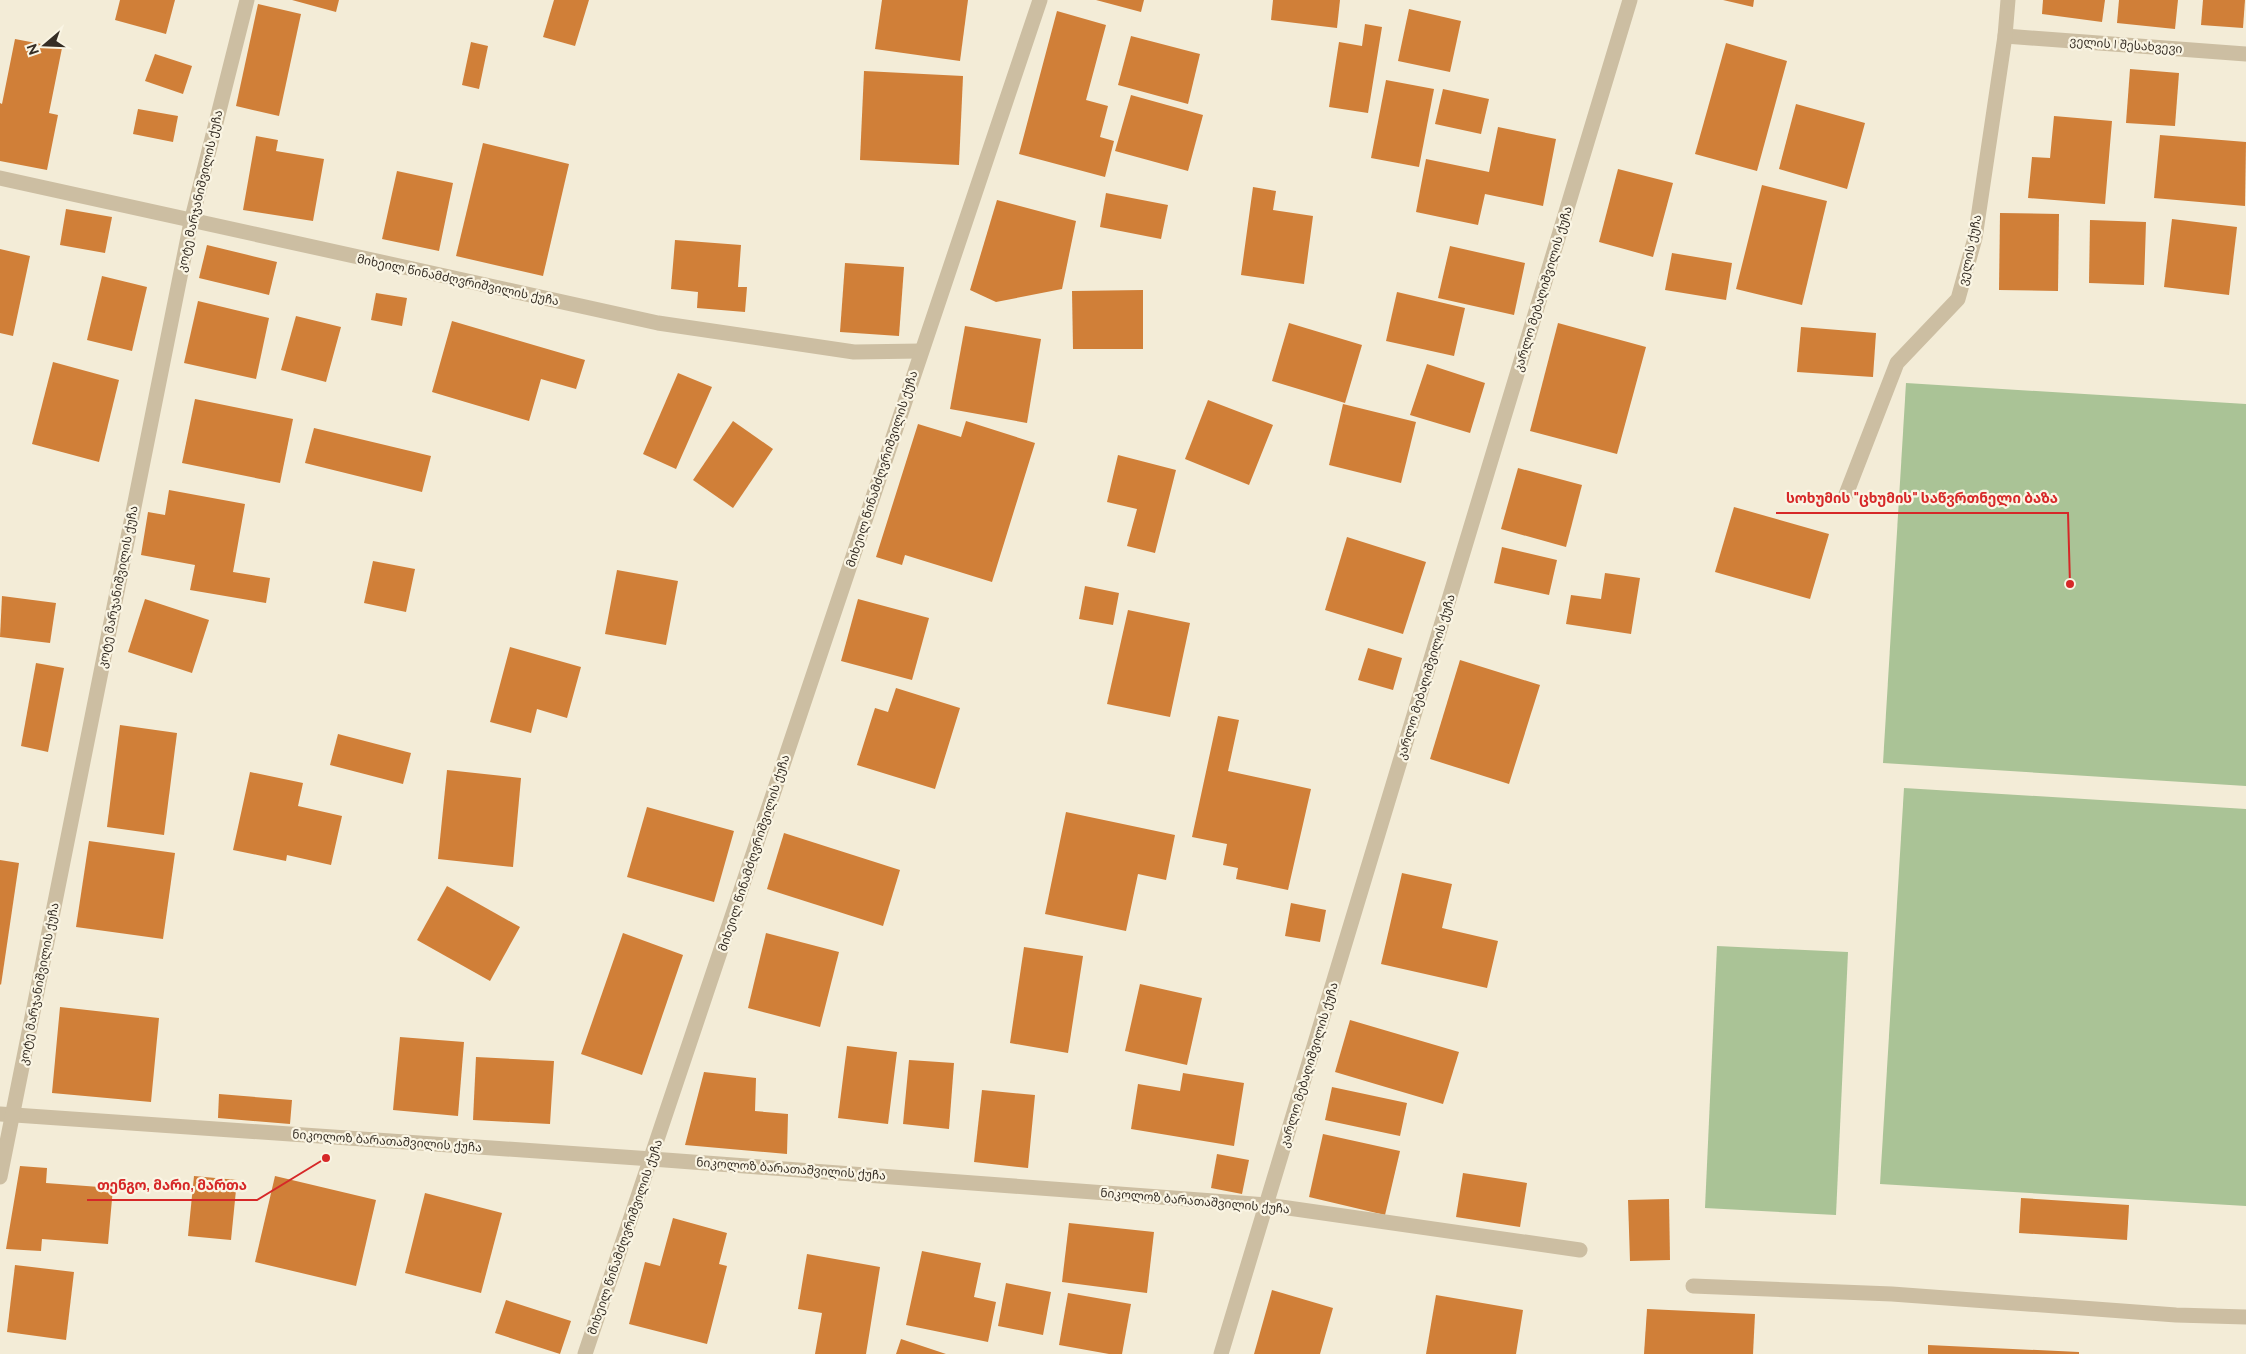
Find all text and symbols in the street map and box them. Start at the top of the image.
north arrow [20,20,70,70]
street label: ველის I შესახვევი [2069,34,2183,57]
text: N [23,42,42,57]
street label: კოტე მარჯანიშვილის ქუჩა [175,109,226,274]
street label: კარლო მებაღიშვილის ქუჩა [1511,205,1576,374]
street label: ველის ქუჩა [1956,213,1985,287]
street label: მიხეილ წინამძღვრიშვილის ქუჩა [356,252,560,309]
street label: მიხეილ წინამძღვრიშვილის ქუჩა [844,369,921,569]
callout: სოხუმის "ცხუმის" საწვრთნელი ბაზა [1776,484,2068,513]
text: სოხუმის "ცხუმის" საწვრთნელი ბაზა [1786,490,2058,507]
street label: კოტე მარჯანიშვილის ქუჩა [95,504,142,670]
street label: კარლო მებაღიშვილის ქუჩა [1394,593,1459,762]
street label: მიხეილ წინამძღვრიშვილის ქუჩა [716,753,793,953]
street label: კოტე მარჯანიშვილის ქუჩა [16,901,63,1067]
street label: კარლო მებაღიშვილის ქუჩა [1277,981,1342,1150]
street label: ნიკოლოზ ბარათაშვილის ქუჩა [292,1127,482,1156]
street label: მიხეილ წინამძღვრიშვილის ქუჩა [585,1137,666,1337]
street label: ნიკოლოზ ბარათაშვილის ქუჩა [696,1155,886,1184]
callout: თენგო, მარი, მართა [87,1171,257,1200]
text: თენგო, მარი, მართა [97,1177,247,1194]
street label: ნიკოლოზ ბარათაშვილის ქუჩა [1100,1186,1290,1217]

